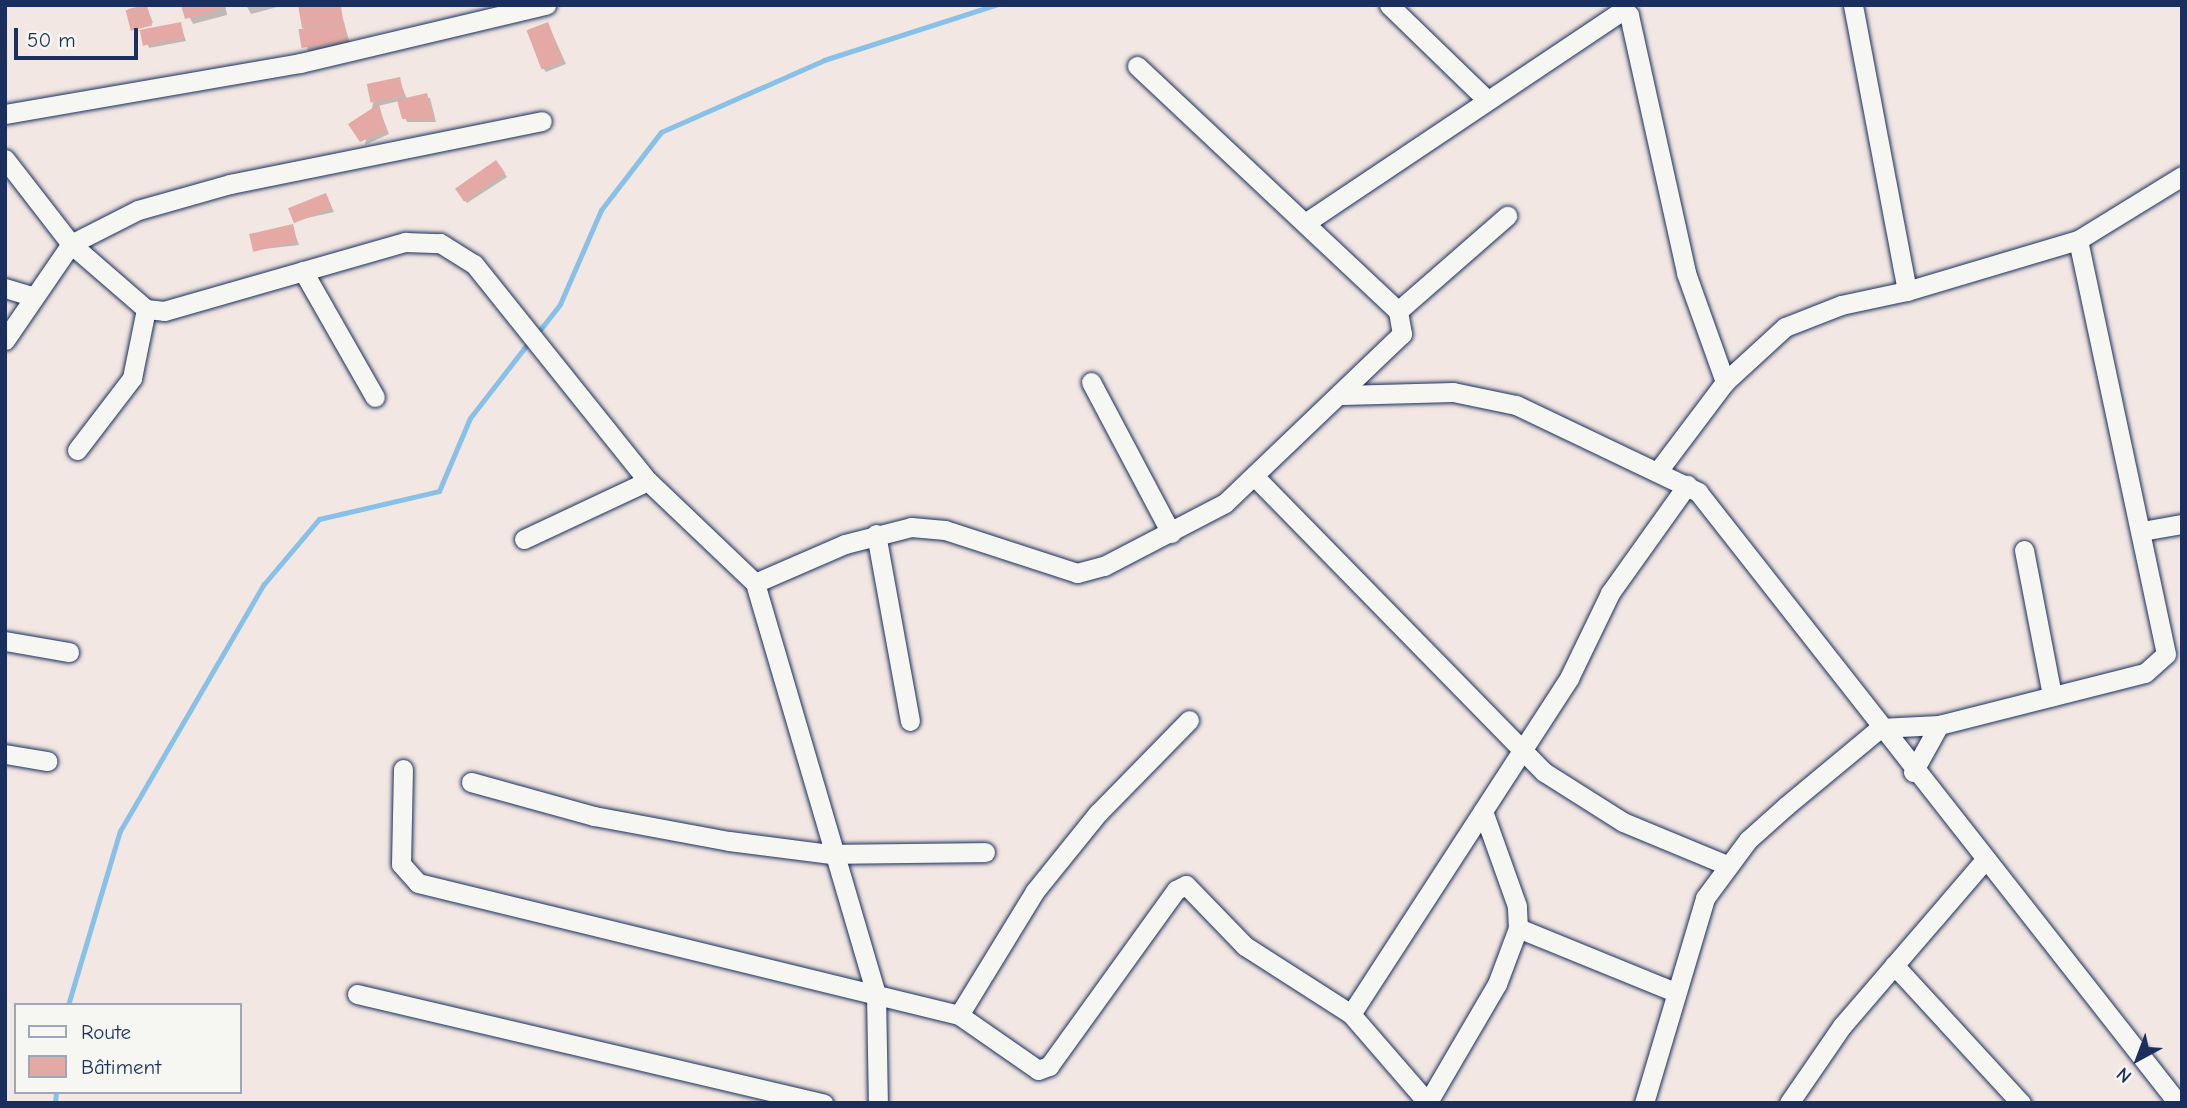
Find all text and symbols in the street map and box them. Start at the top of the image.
scale bar [18,14,142,58]
text: 50 m [27,28,76,52]
legend [14,1003,242,1094]
text: Route [81,1020,131,1044]
north arrow [2103,1024,2173,1094]
text: Bâtiment [81,1055,161,1079]
text: N [2112,1062,2136,1087]

